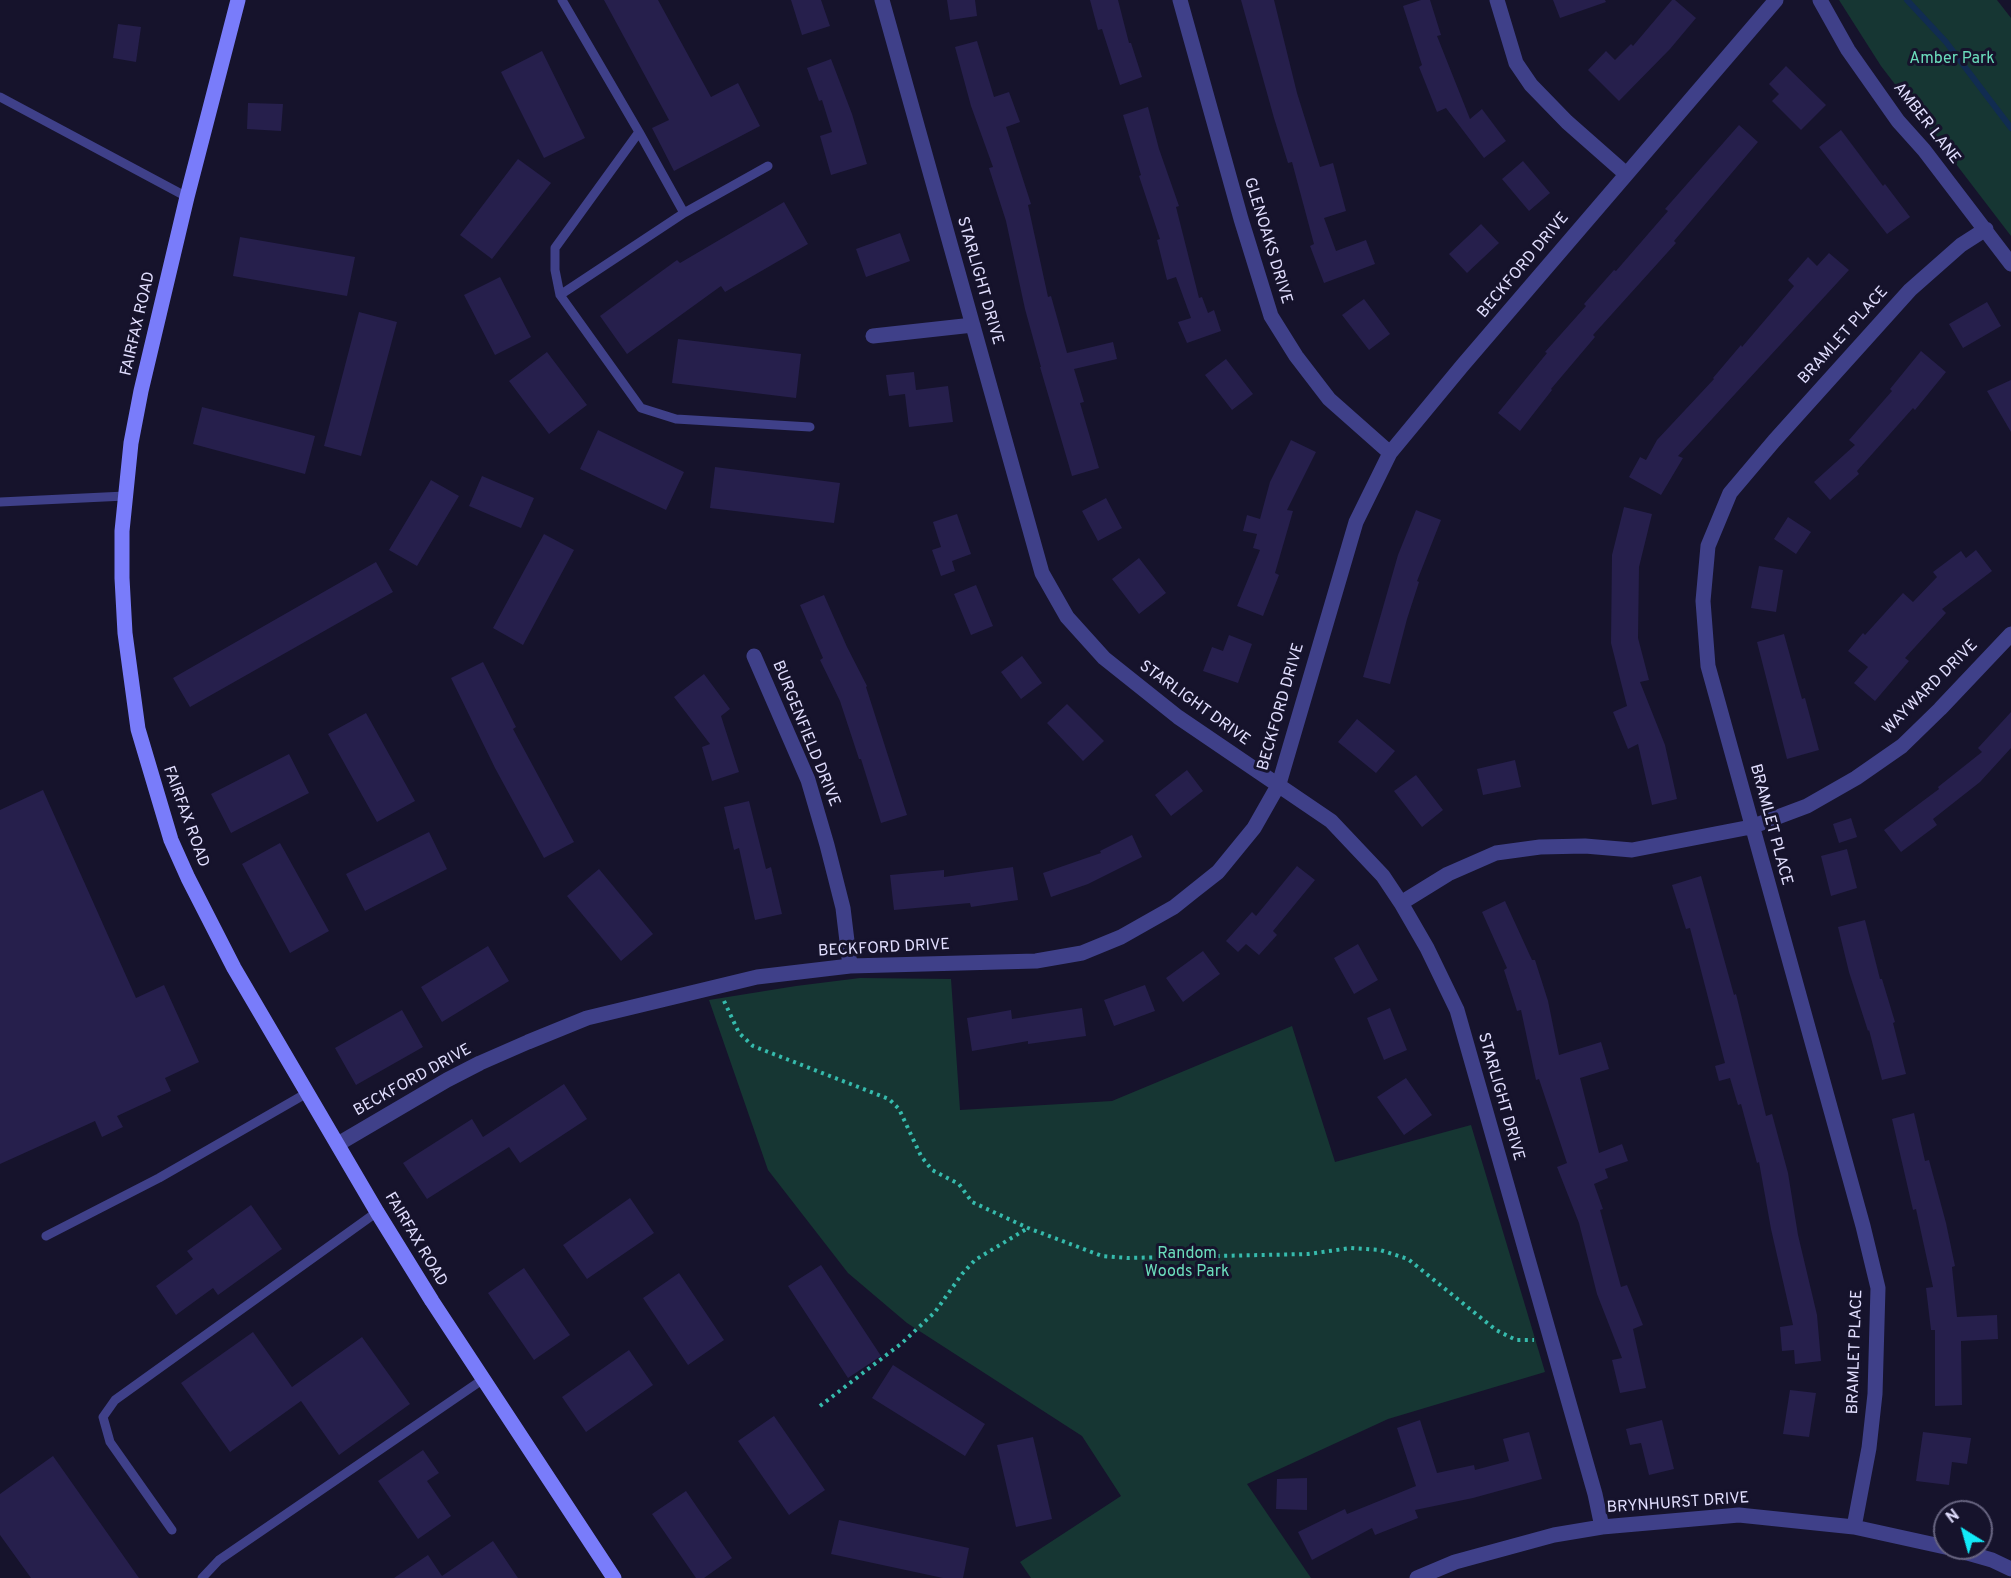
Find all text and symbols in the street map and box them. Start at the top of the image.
park label: Amber Park [1909,50,1995,70]
street label: AMBER LANE [1888,79,1964,169]
street label: GLENOAKS DRIVE [1239,175,1295,307]
street label: BECKFORD DRIVE [1474,209,1574,323]
street label: STARLIGHT DRIVE [952,215,1006,347]
street label: FAIRFAX ROAD [118,270,160,378]
street label: BRAMLET PLACE [1795,283,1893,389]
street label: WAYWARD DRIVE [1879,636,1983,740]
street label: BECKFORD DRIVE [1255,641,1309,773]
street label: STARLIGHT DRIVE [1135,657,1253,751]
street label: BURGENFIELD DRIVE [767,658,843,810]
street label: BRAMLET PLACE [1745,762,1795,888]
street label: FAIRFAX ROAD [158,764,212,870]
street label: BECKFORD DRIVE [818,936,950,962]
street label: STARLIGHT DRIVE [1473,1031,1527,1163]
street label: BECKFORD DRIVE [351,1041,475,1121]
street label: FAIRFAX ROAD [379,1189,451,1291]
park label: Random Woods Park [1145,1245,1229,1283]
street label: BRAMLET PLACE [1844,1289,1868,1415]
street label: BRYNHURST DRIVE [1606,1489,1750,1519]
north arrow [1933,1500,1993,1560]
text: N [1943,1506,1964,1529]

